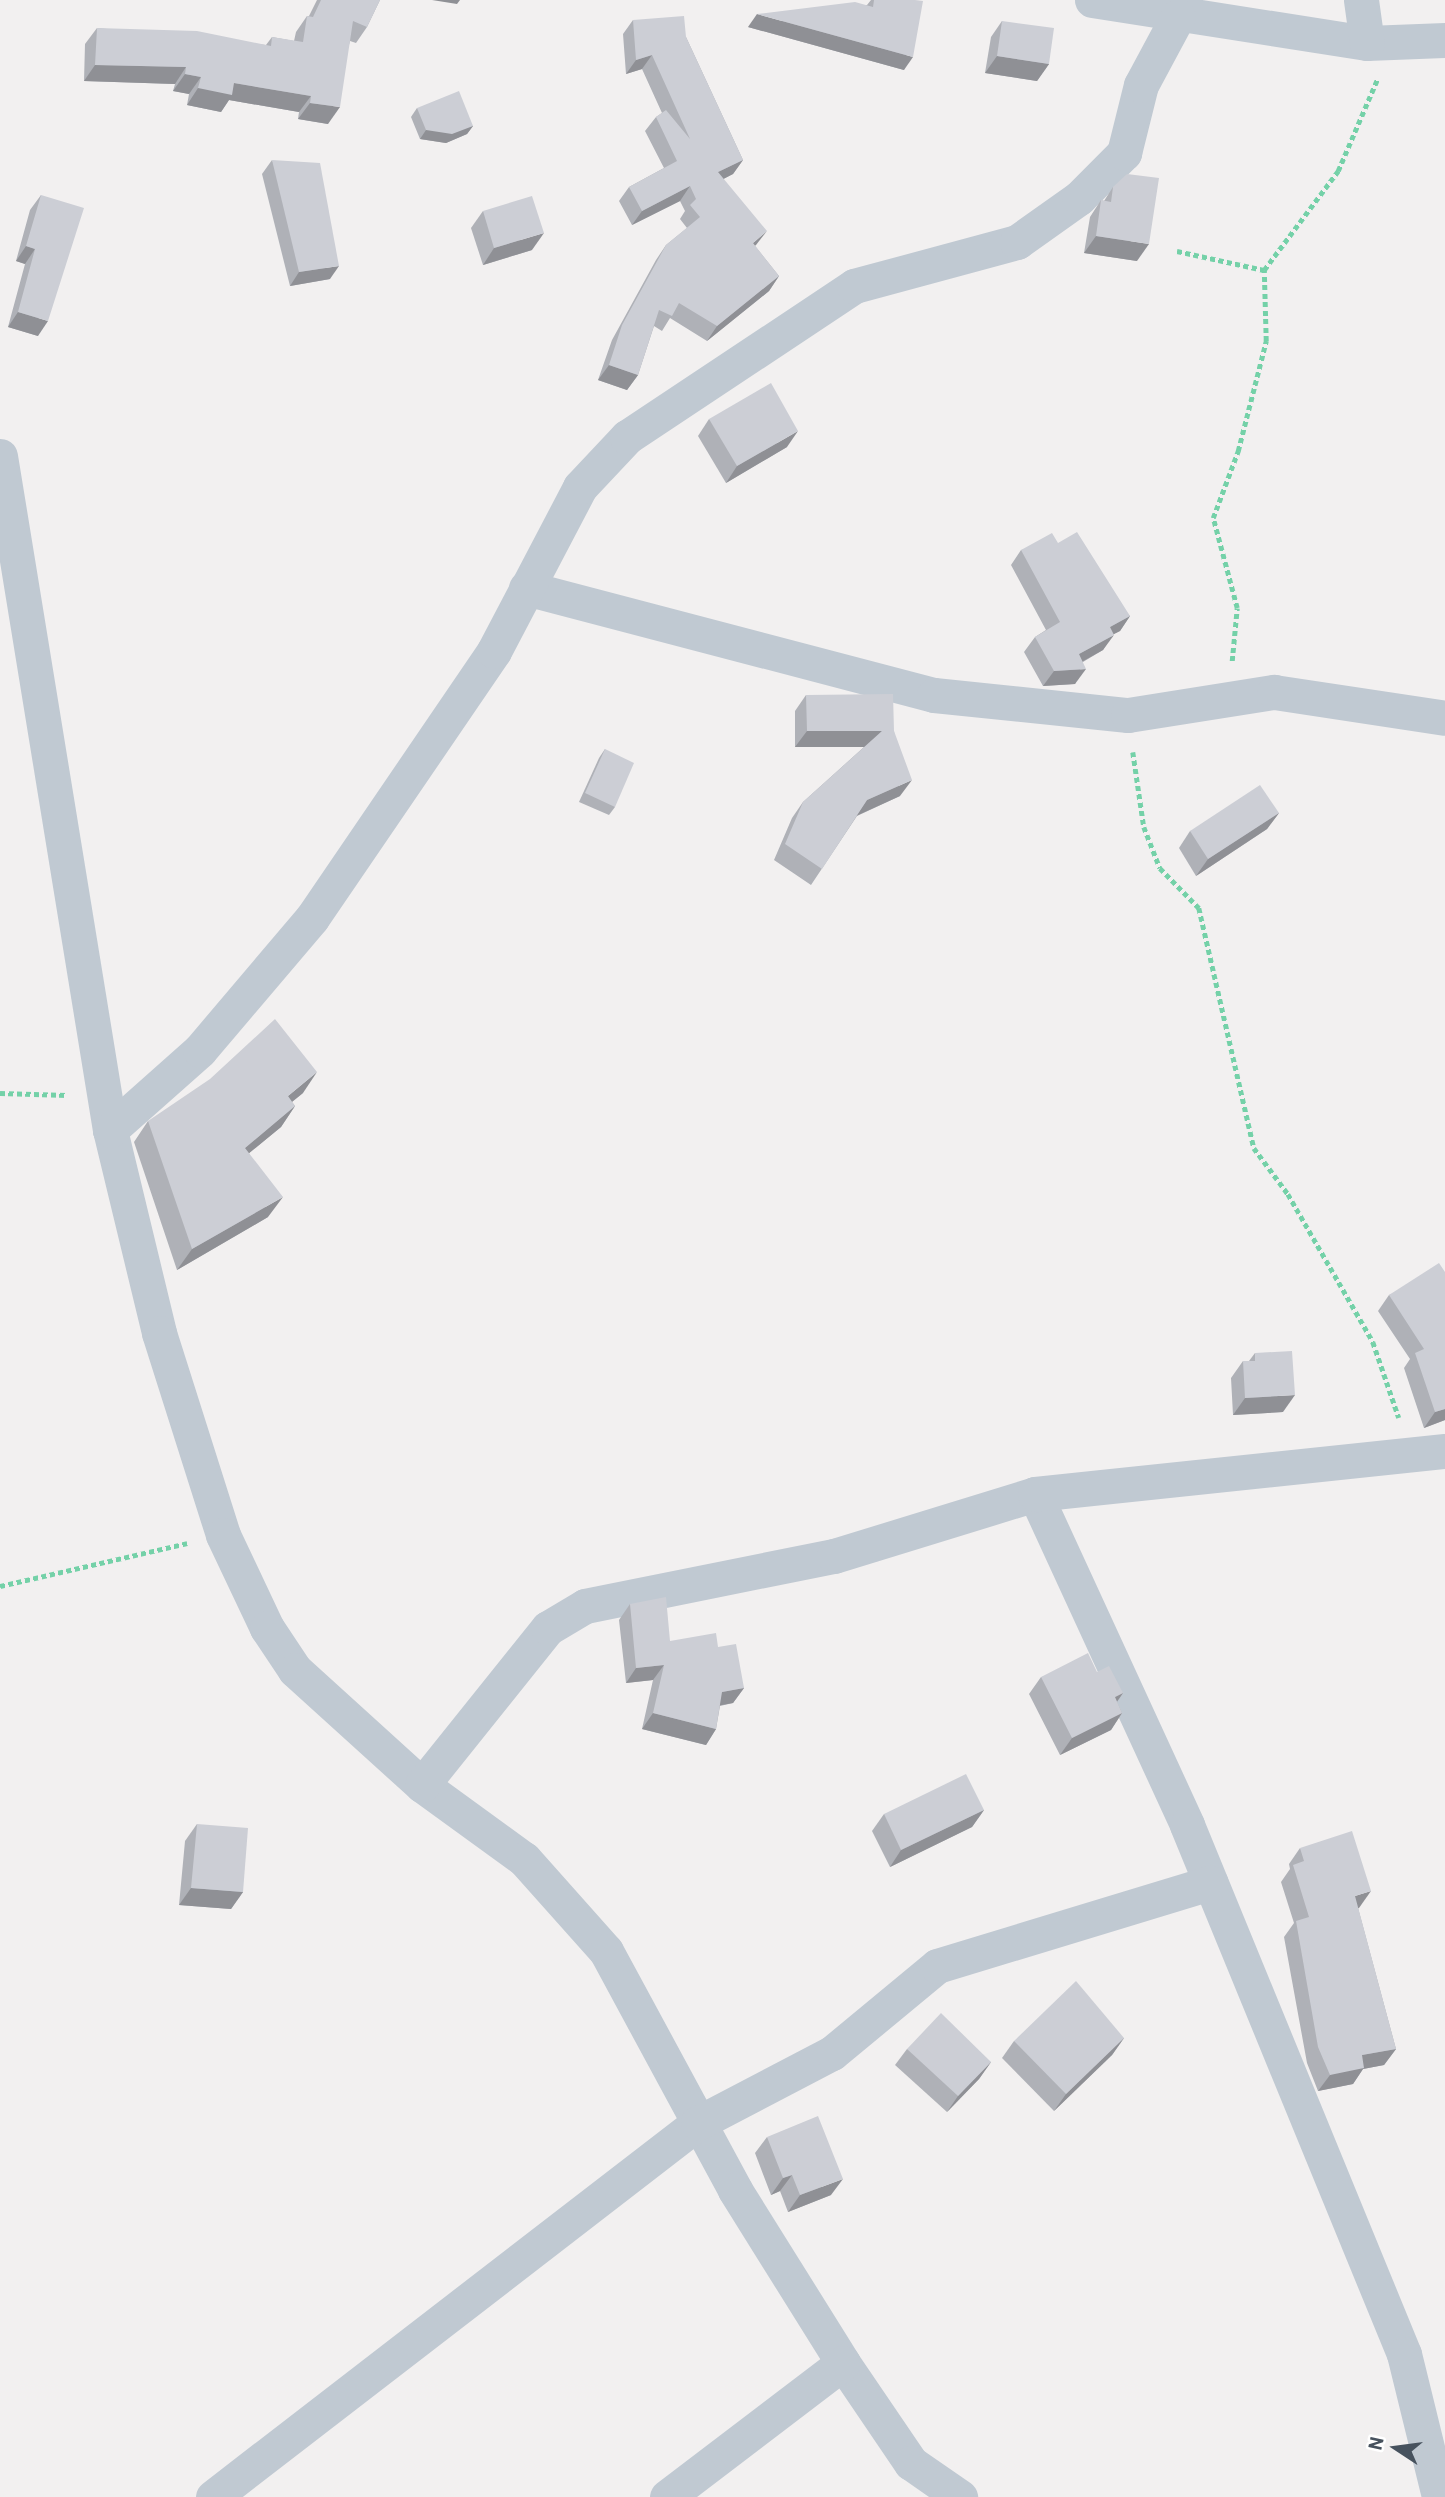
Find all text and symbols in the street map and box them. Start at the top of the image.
north arrow [1361,2413,1431,2483]
text: N [1362,2434,1388,2452]

